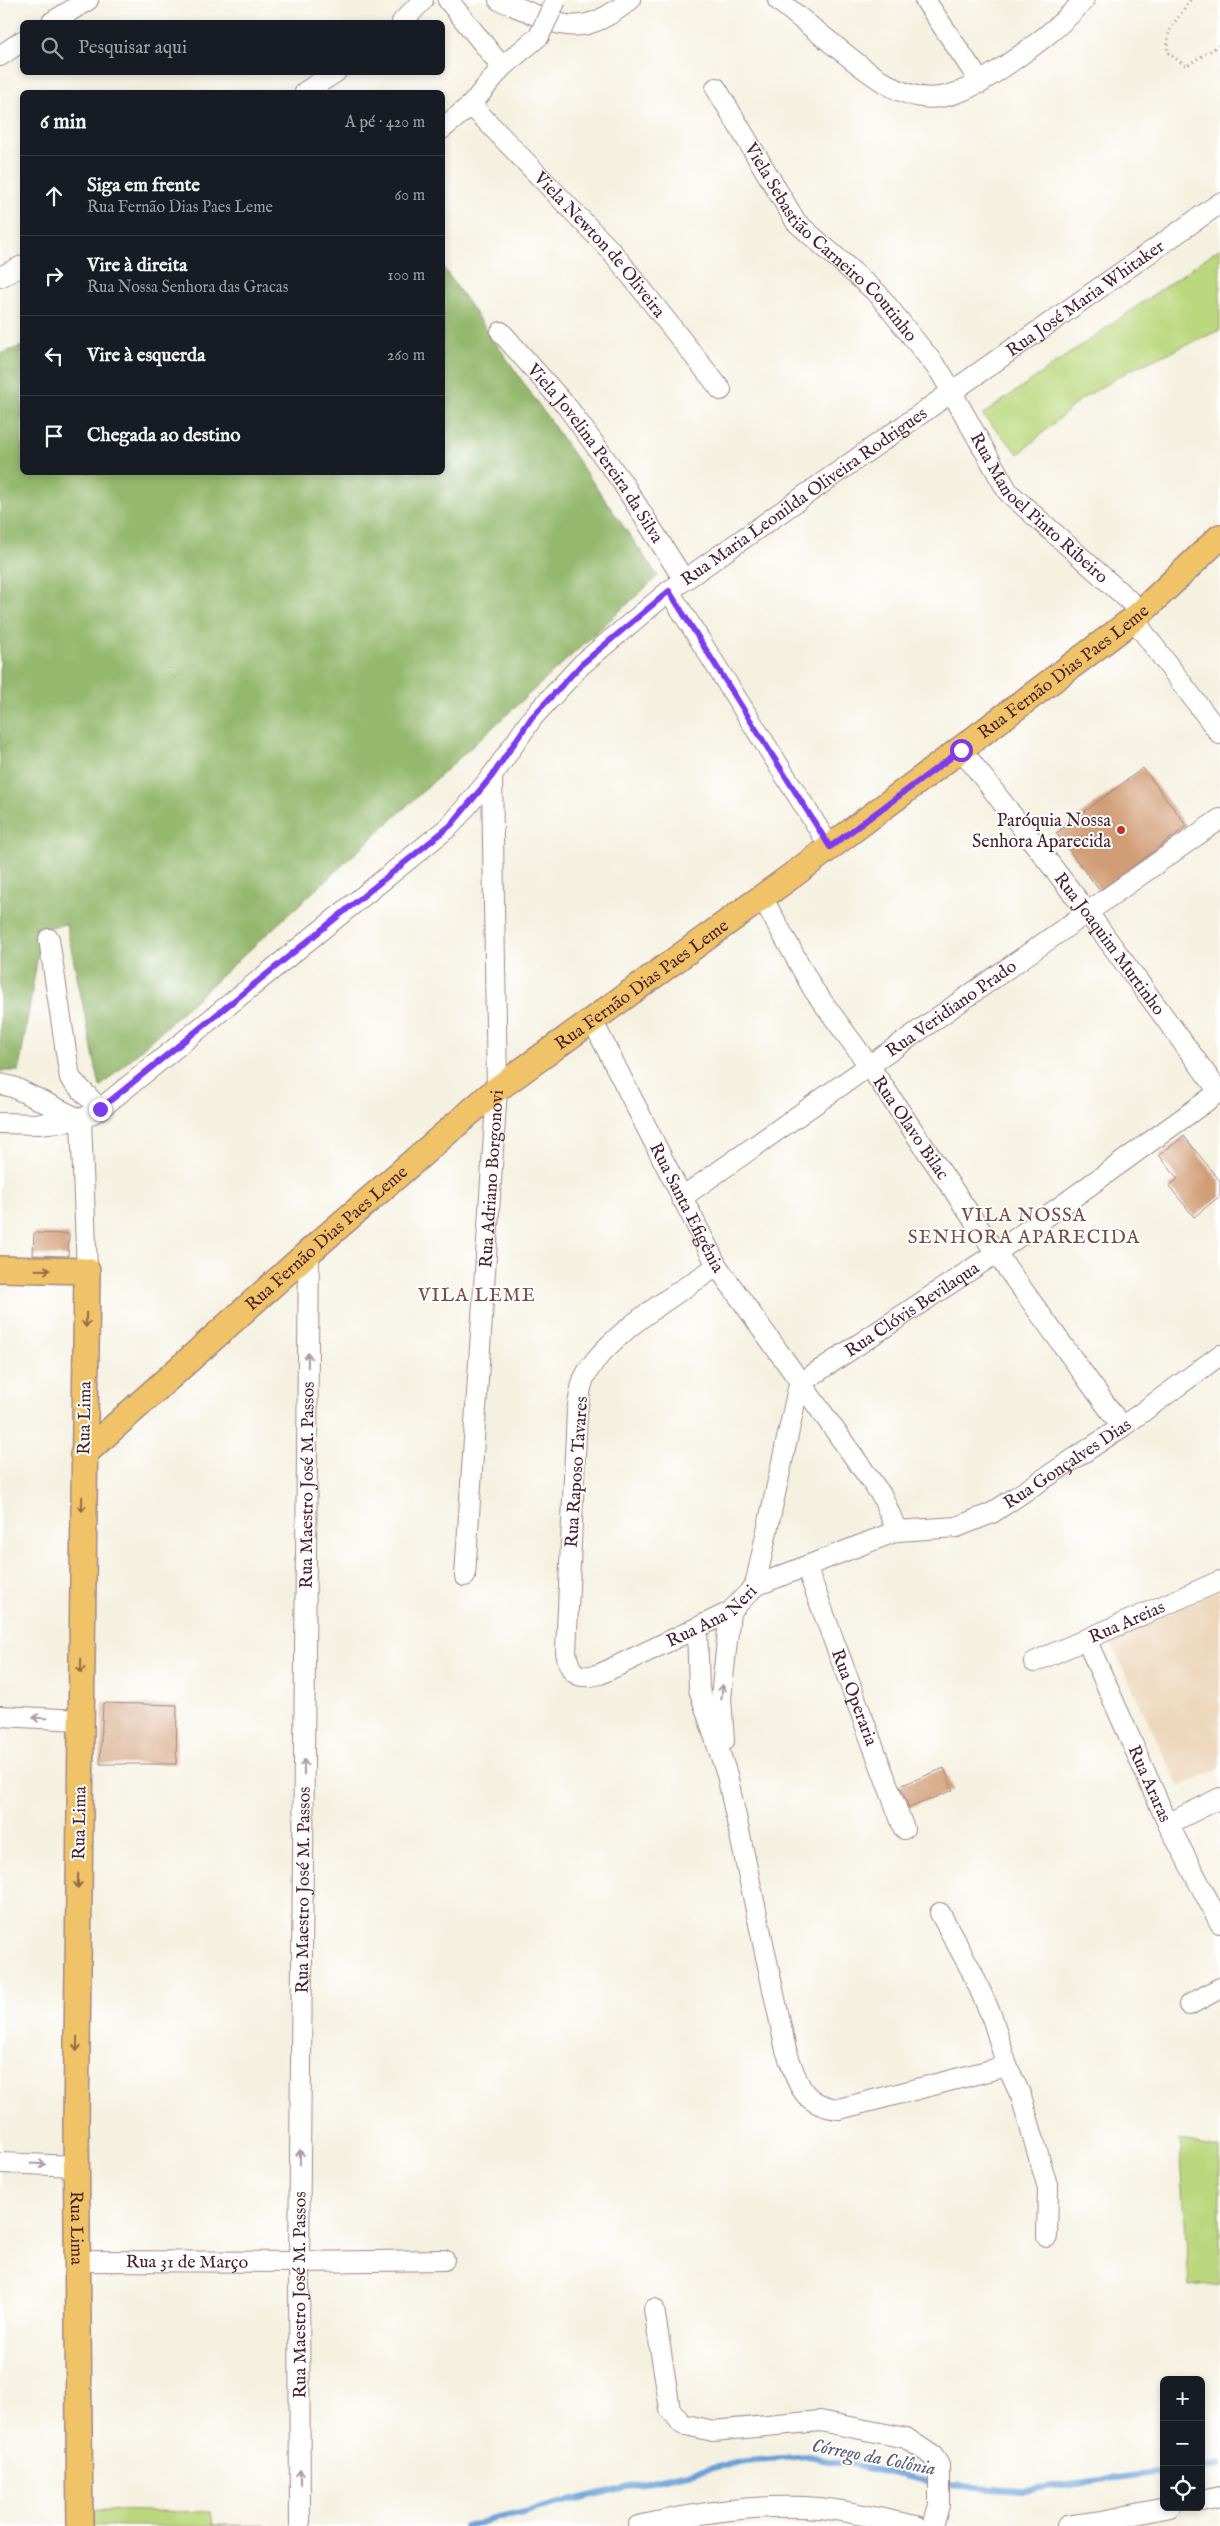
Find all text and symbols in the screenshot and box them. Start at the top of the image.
search box [20,20,445,75]
icon: search [38,34,66,62]
text: Pesquisar aqui [78,36,187,60]
text: 6 min [40,109,86,136]
text: A pé · 420 m [345,113,425,133]
street label: Viela Sebastião Carneiro Coutinho [738,138,922,347]
street label: Viela Newton de Oliveira [527,167,670,323]
text: Siga em frente [87,174,200,198]
icon: ahead [40,182,68,210]
text: 60 m [395,186,425,206]
text: Rua Fernão Dias Paes Leme [87,198,273,218]
street label: Rua José Maria Whitaker [1002,235,1170,363]
text: Vire à direita [87,254,187,278]
icon: right [40,262,68,290]
text: 100 m [388,266,425,286]
text: Rua Nossa Senhora das Gracas [87,278,288,298]
icon: left [40,342,68,370]
text: Vire à esquerda [87,344,205,368]
text: 260 m [387,346,425,366]
street label: Viela Jovelina Pereira da Silva [521,359,668,548]
street label: Rua Maria Leonilda Oliveira Rodrigues [677,403,932,592]
icon: arrive [40,422,68,450]
text: Chegada ao destino [87,424,240,448]
street label: Rua Manoel Pinto Ribeiro [964,429,1113,589]
street label: Rua Fernão Dias Paes Leme [974,600,1155,745]
route start [950,739,973,762]
place label: Paróquia Nossa Senhora Aparecida [972,810,1111,854]
marker: Paróquia Nossa Senhora Aparecida [1115,824,1127,836]
street label: Rua Joaquim Murtinho [1048,868,1169,1021]
street label: Rua Fernão Dias Paes Leme [551,915,734,1056]
street label: Rua Veridiano Prado [882,955,1022,1063]
street label: Rua Olavo Bilac [866,1072,953,1185]
street label: Rua Adriano Borgonovi [475,1089,510,1269]
route end [89,1098,112,1121]
street label: Rua Santa Efigênia [643,1139,728,1278]
street label: Rua Fernão Dias Paes Leme [241,1161,413,1317]
district label: VILA NOSSA SENHORA APARECIDA [908,1204,1140,1250]
street label: Rua Clóvis Bevilaqua [841,1257,984,1363]
one-way arrow [35,1265,51,1275]
district label: VILA LEME [417,1284,536,1308]
one-way arrow [81,1312,91,1328]
one-way arrow [303,1352,313,1368]
street label: Rua Lima [73,1381,98,1455]
street label: Rua Maestro José M. Passos [296,1381,321,1589]
street label: Rua Raposo Tavares [561,1396,594,1549]
street label: Rua Gonçalves Dias [1000,1414,1136,1515]
one-way arrow [78,1496,87,1512]
street label: Rua Ana Neri [663,1581,763,1654]
street label: Rua Areias [1086,1596,1169,1650]
street label: Rua Operaria [825,1646,882,1749]
one-way arrow [76,1658,86,1674]
one-way arrow [717,1684,726,1700]
one-way arrow [32,1713,48,1723]
street label: Rua Araras [1122,1742,1176,1826]
one-way arrow [299,1760,309,1776]
street label: Rua Lima [68,1786,93,1860]
street label: Rua Maestro José M. Passos [292,1786,317,1994]
one-way arrow [74,1873,83,1889]
one-way arrow [72,2036,81,2052]
one-way arrow [295,2150,305,2166]
one-way arrow [30,2160,46,2169]
street label: Rua Lima [64,2191,87,2265]
street label: Rua Maestro José M. Passos [289,2191,313,2399]
street label: Rua 31 de Março [126,2251,249,2275]
map controls [1160,2376,1205,2511]
button: + [1160,2376,1205,2421]
button: − [1160,2421,1205,2466]
water label: Córrego da Colônia [810,2434,938,2482]
button: locate [1160,2466,1205,2511]
one-way arrow [295,2470,305,2486]

